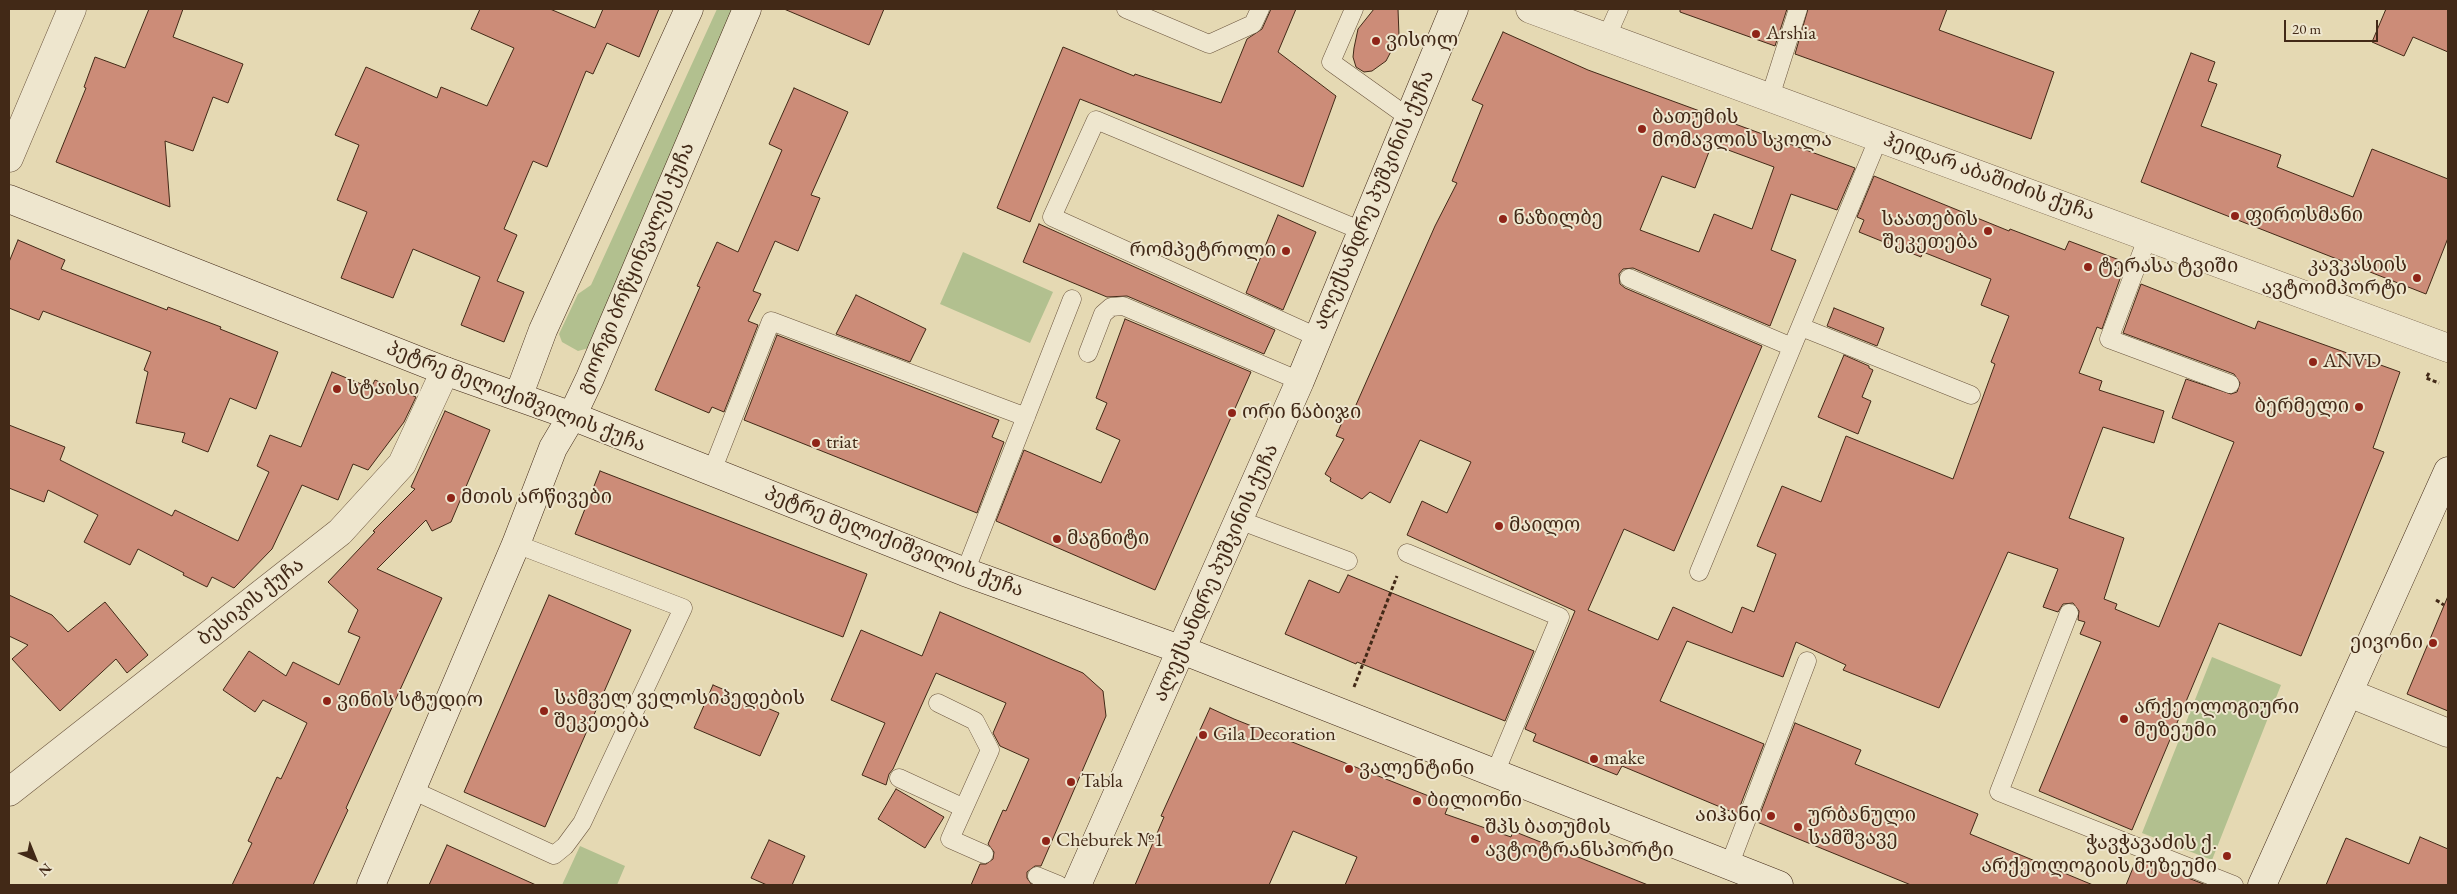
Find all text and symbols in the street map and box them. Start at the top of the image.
scale bar [2287,10,2381,42]
text: 20 m [2292,19,2321,38]
place label: Arshia [1766,22,1816,46]
marker: Arshia [1750,28,1762,40]
place label: ვისოლ [1386,29,1458,53]
marker: ვისოლ [1370,35,1382,47]
street label: ალექსანდრე პუშკინის ქუჩა [1308,67,1440,333]
place label: ბათუმის მომავლის სკოლა [1652,106,1832,153]
marker: ბათუმის მომავლის სკოლა [1636,123,1648,135]
street label: ჰეიდარ აბაშიძის ქუჩა [1880,128,2098,226]
street label: გიორგი ბრწყინვალეს ქუჩა [572,139,700,397]
place label: ფიროსმანი [2245,204,2363,228]
place label: ნაზილბე [1513,207,1603,231]
place label: საათების შეკეთება [1881,208,1978,255]
marker: ფიროსმანი [2229,210,2241,222]
marker: ნაზილბე [1497,213,1509,225]
marker: საათების შეკეთება [1982,225,1994,237]
place label: რომპეტროლი [1129,239,1276,263]
marker: რომპეტროლი [1280,245,1292,257]
place label: კავკასიის ავტოიმპორტი [2261,254,2407,301]
place label: ტერასა ტვიში [2098,255,2238,279]
marker: ტერასა ტვიში [2082,261,2094,273]
marker: კავკასიის ავტოიმპორტი [2411,272,2423,284]
street label: პეტრე მელიქიშვილის ქუჩა [383,336,649,458]
place label: ANVD [2323,350,2381,374]
marker: ANVD [2307,356,2319,368]
place label: სტაისი [347,377,420,401]
marker: სტაისი [331,383,343,395]
place label: ბერმელი [2254,395,2349,419]
place label: ორი ნაბიჯი [1242,401,1361,425]
marker: ბერმელი [2353,401,2365,413]
marker: ორი ნაბიჯი [1226,407,1238,419]
place label: triat [826,431,858,455]
marker: triat [810,437,822,449]
street label: ალექსანდრე პუშკინის ქუჩა [1148,440,1284,706]
street label: პეტრე მელიქიშვილის ქუჩა [761,481,1027,603]
place label: მთის არწივები [461,486,612,510]
marker: მთის არწივები [445,492,457,504]
place label: მაილო [1509,514,1580,538]
marker: მაილო [1493,520,1505,532]
place label: მაგნიტი [1067,527,1149,551]
marker: მაგნიტი [1051,533,1063,545]
street label: ბესიკის ქუჩა [193,553,309,651]
place label: ეივონი [2350,631,2423,655]
marker: ეივონი [2427,637,2439,649]
place label: სამველ ველოსიპედების შეკეთება [554,687,805,734]
place label: ვინის სტუდიო [337,689,483,713]
marker: ვინის სტუდიო [321,695,333,707]
place label: არქეოლოგიური მუზეუმი [2134,696,2299,743]
marker: სამველ ველოსიპედების შეკეთება [538,705,550,717]
marker: არქეოლოგიური მუზეუმი [2118,713,2130,725]
place label: Gila Decoration [1213,723,1336,747]
marker: Gila Decoration [1197,729,1209,741]
place label: make [1604,747,1645,771]
marker: make [1588,753,1600,765]
place label: ვალენტინი [1359,757,1474,781]
marker: ვალენტინი [1343,763,1355,775]
place label: Tabla [1081,770,1123,794]
marker: Tabla [1065,776,1077,788]
place label: ბილიონი [1427,789,1522,813]
marker: ბილიონი [1411,795,1423,807]
place label: აიჰანი [1695,804,1761,828]
place label: ურბანული სამშვავე [1808,804,1916,851]
marker: აიჰანი [1765,810,1777,822]
place label: შპს ბათუმის ავტოტრანსპორტი [1485,816,1674,863]
marker: ურბანული სამშვავე [1792,821,1804,833]
place label: Cheburek №1 [1056,829,1164,853]
place label: ჭავჭავაძის ქ. არქეოლოგიის მუზეუმი [1981,832,2217,879]
marker: შპს ბათუმის ავტოტრანსპორტი [1469,833,1481,845]
north arrow [10,834,60,884]
marker: Cheburek №1 [1040,835,1052,847]
marker: ჭავჭავაძის ქ. არქეოლოგიის მუზეუმი [2221,850,2233,862]
text: N [35,859,56,880]

